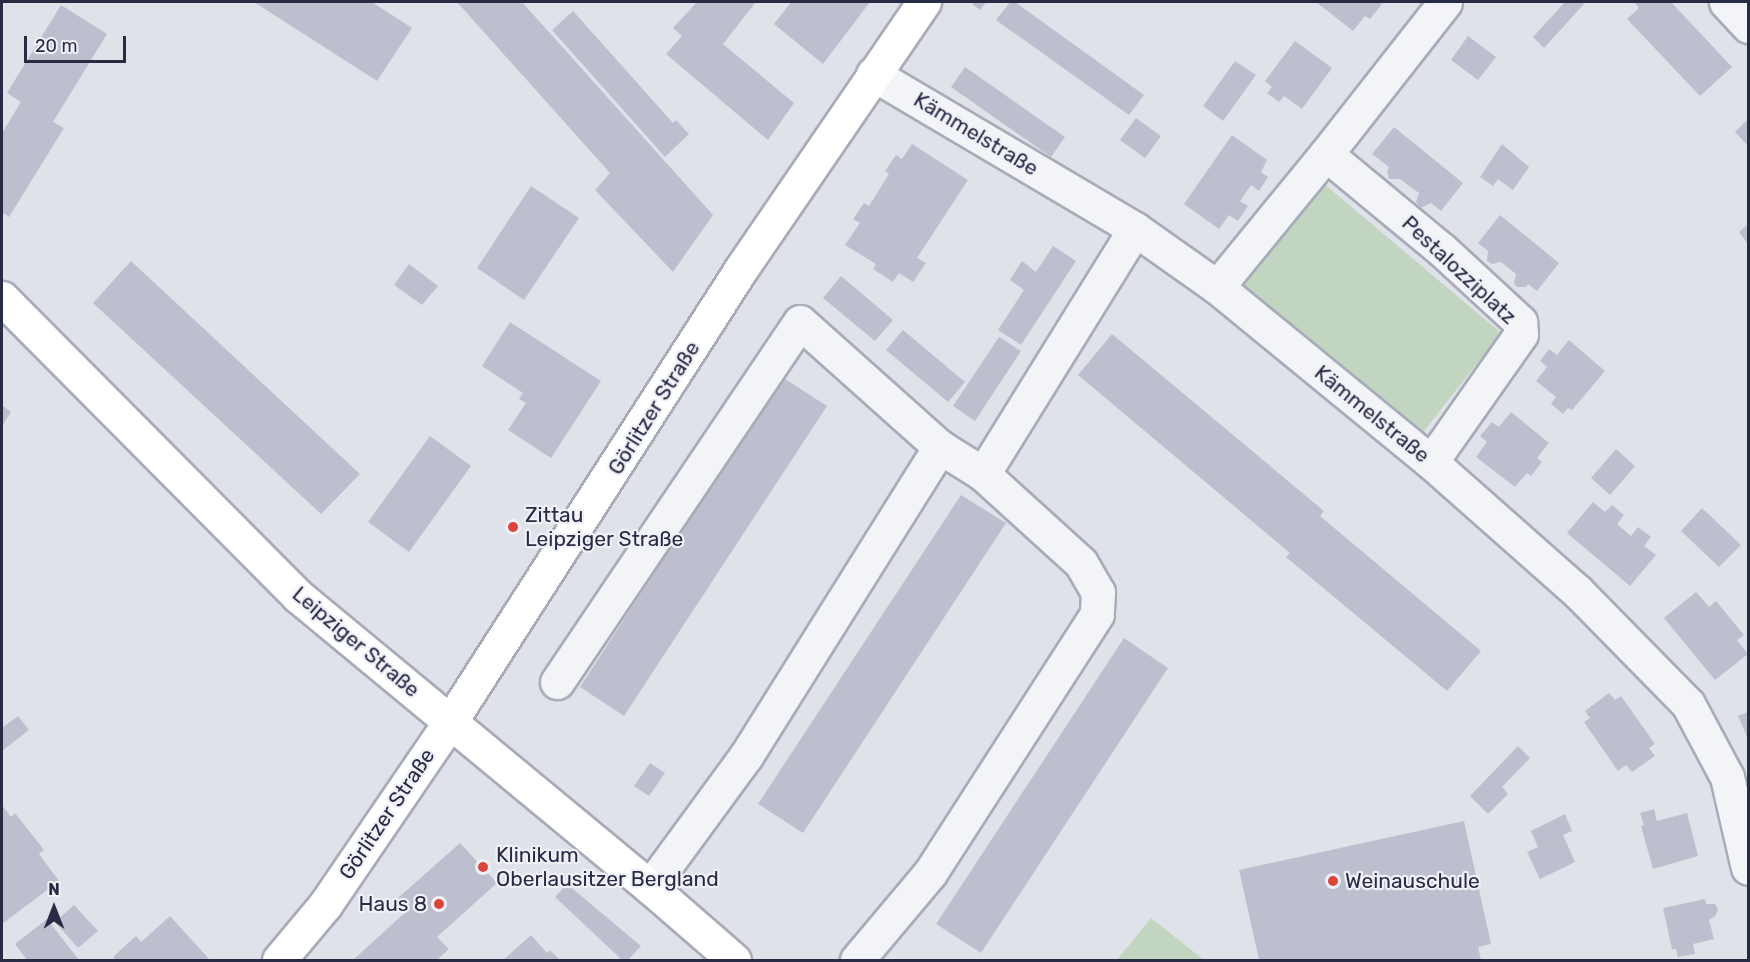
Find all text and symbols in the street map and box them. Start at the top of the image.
scale bar [27,24,129,62]
text: 20 m [35,35,77,57]
street label: Kämmelstraße [909,87,1043,181]
street label: Pestalozziplatz [1397,211,1521,329]
street label: Görlitzer Straße [603,336,705,480]
street label: Kämmelstraße [1309,360,1435,468]
place label: Zittau Leipziger Straße [525,502,684,552]
marker: Zittau Leipziger Straße [506,520,520,534]
street label: Leipziger Straße [287,581,425,703]
street label: Görlitzer Straße [334,744,440,884]
place label: Klinikum Oberlausitzer Bergland [496,842,719,892]
marker: Klinikum Oberlausitzer Bergland [474,858,492,876]
place label: Weinauschule [1345,868,1480,894]
marker: Weinauschule [1326,874,1340,888]
north arrow [24,878,84,938]
text: N [48,880,60,899]
place label: Haus 8 [359,891,427,917]
marker: Haus 8 [432,897,446,911]

